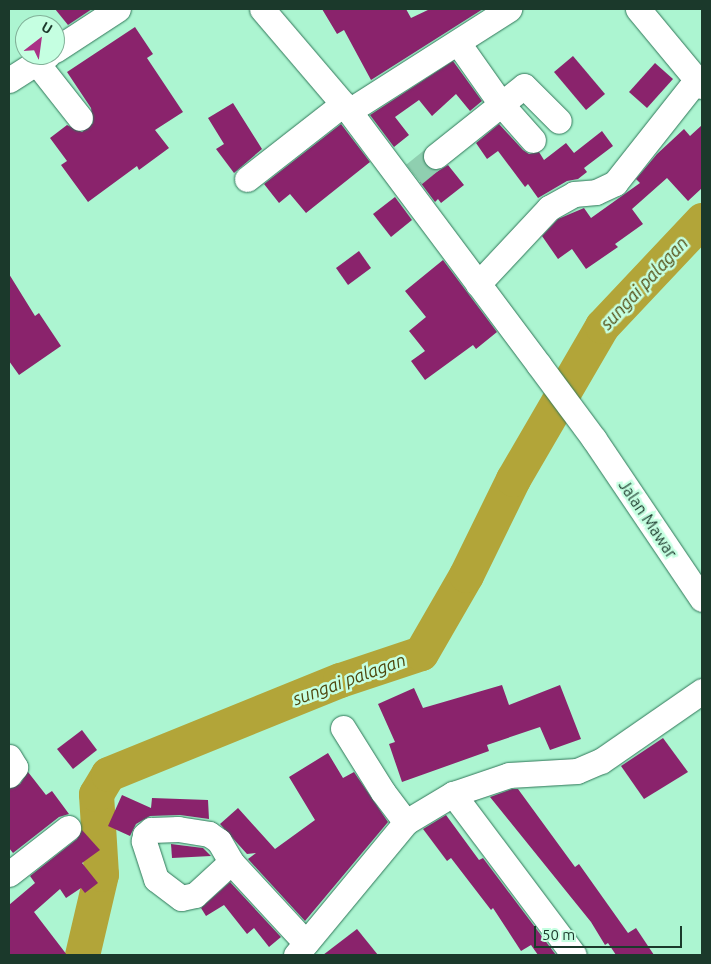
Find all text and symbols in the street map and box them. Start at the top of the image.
north arrow [15,15,65,65]
text: U [39,18,55,37]
water label: sungai palagan [596,232,692,334]
street label: Jalan Mawar [615,476,681,562]
water label: sungai palagan [289,649,409,709]
scale bar [536,916,684,948]
text: 50 m [542,926,575,943]

